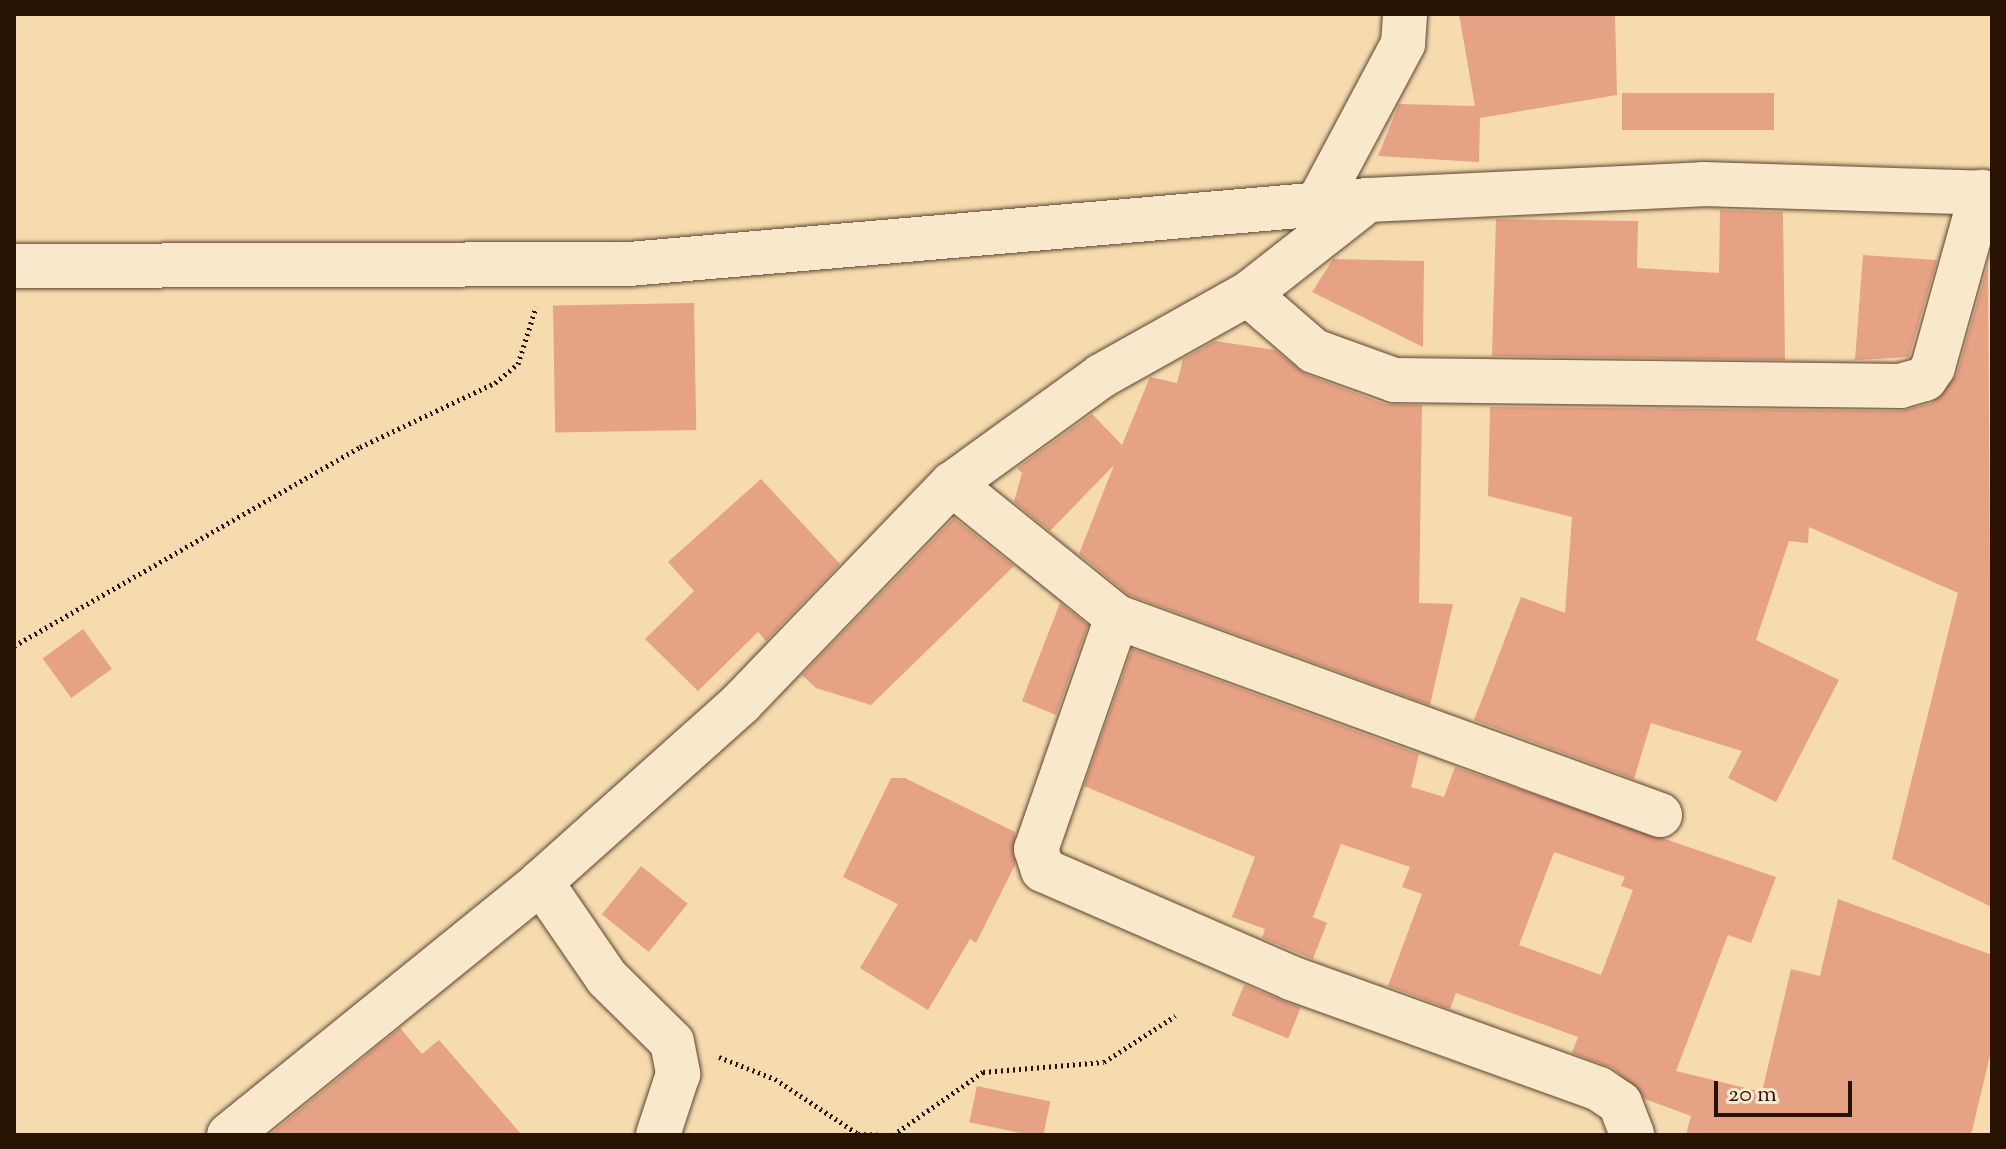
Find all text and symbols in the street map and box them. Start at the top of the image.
scale bar [1718,1065,1856,1115]
text: 20 m [1728,1078,1777,1112]

